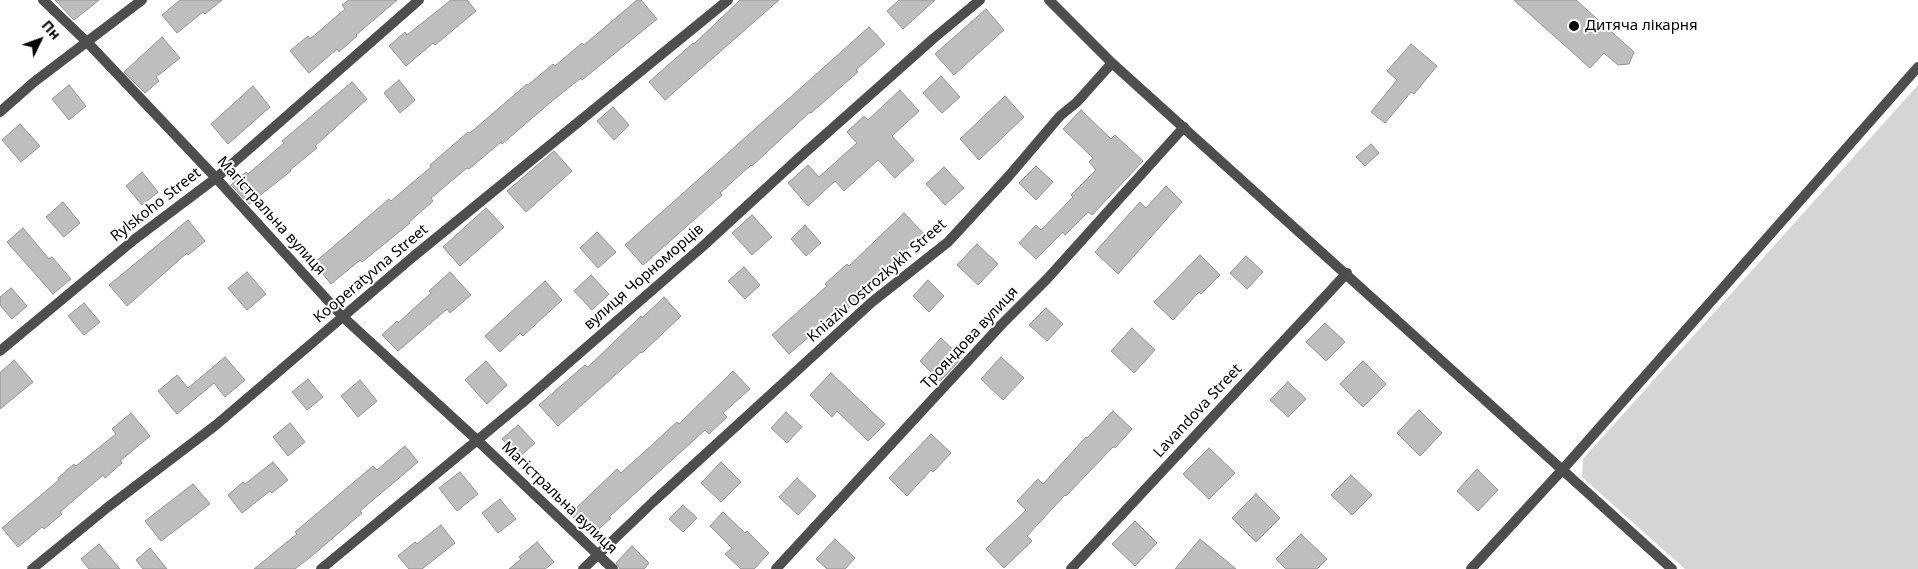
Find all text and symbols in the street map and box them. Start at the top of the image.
north arrow [15,15,65,65]
text: Пн [38,16,65,43]
place label: Дитяча лікарня [1585,17,1698,35]
marker: Дитяча лікарня [1567,19,1581,33]
street label: Магістральна вулиця [213,153,329,279]
street label: Rylskoho Street [107,164,205,246]
street label: Kniaziv Ostrozkykh Street [804,216,950,346]
street label: вулиця Чорноморців [581,220,707,334]
street label: Kooperatyvna Street [310,221,432,327]
street label: Трояндова вулиця [918,283,1022,393]
street label: Lavandova Street [1150,360,1246,462]
street label: Магістральна вулиця [497,438,621,558]

